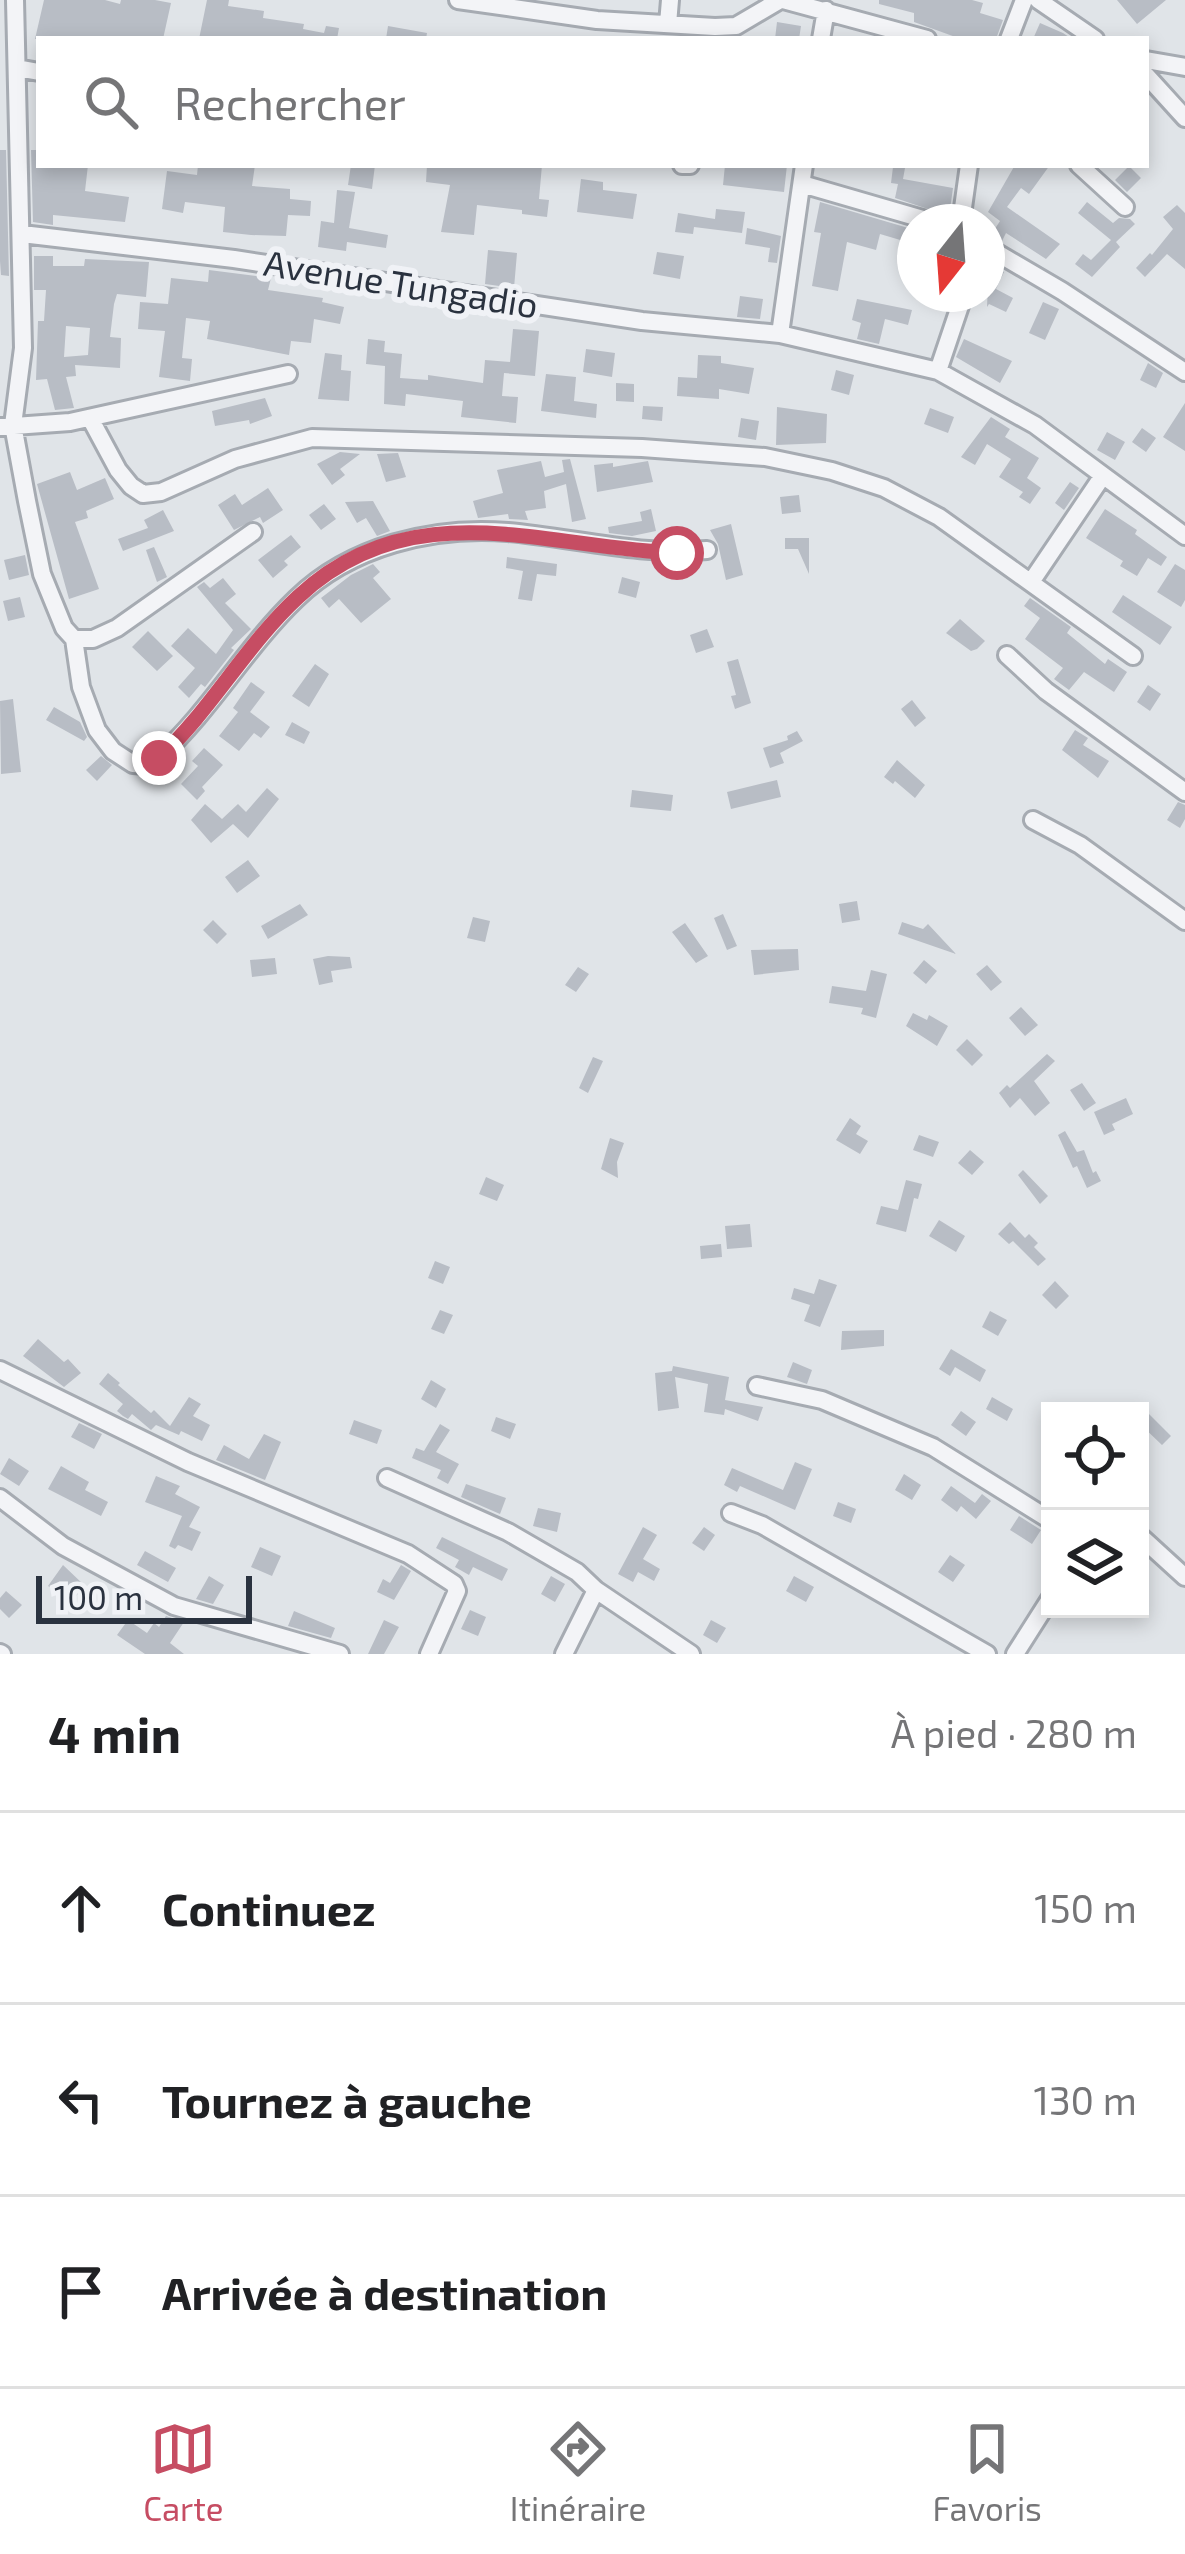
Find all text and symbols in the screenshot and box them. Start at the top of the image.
search box [36,36,1149,168]
icon: search [78,69,144,135]
text: Rechercher [174,75,406,129]
north arrow [897,204,1005,312]
street label: Avenue Tungadio [261,240,541,325]
route start [650,526,704,580]
route end [132,731,186,785]
map controls [1041,1402,1149,1618]
button: locate [1041,1402,1149,1510]
button: layers [1041,1510,1149,1618]
scale bar [36,1570,252,1623]
text: 100 m [54,1577,143,1617]
text: 4 min [48,1702,181,1763]
text: À pied · 280 m [891,1709,1137,1756]
icon: ahead [48,1875,114,1941]
text: Continuez [162,1881,376,1935]
text: 150 m [1034,1884,1137,1931]
icon: left [48,2067,114,2133]
text: Tournez à gauche [162,2073,532,2127]
text: 130 m [1033,2076,1137,2123]
icon: arrive [48,2259,114,2325]
text: Arrivée à destination [162,2265,607,2319]
tab: Carte [143,2416,224,2528]
tab: Itinéraire [510,2416,646,2528]
tab: Favoris [932,2416,1042,2528]

